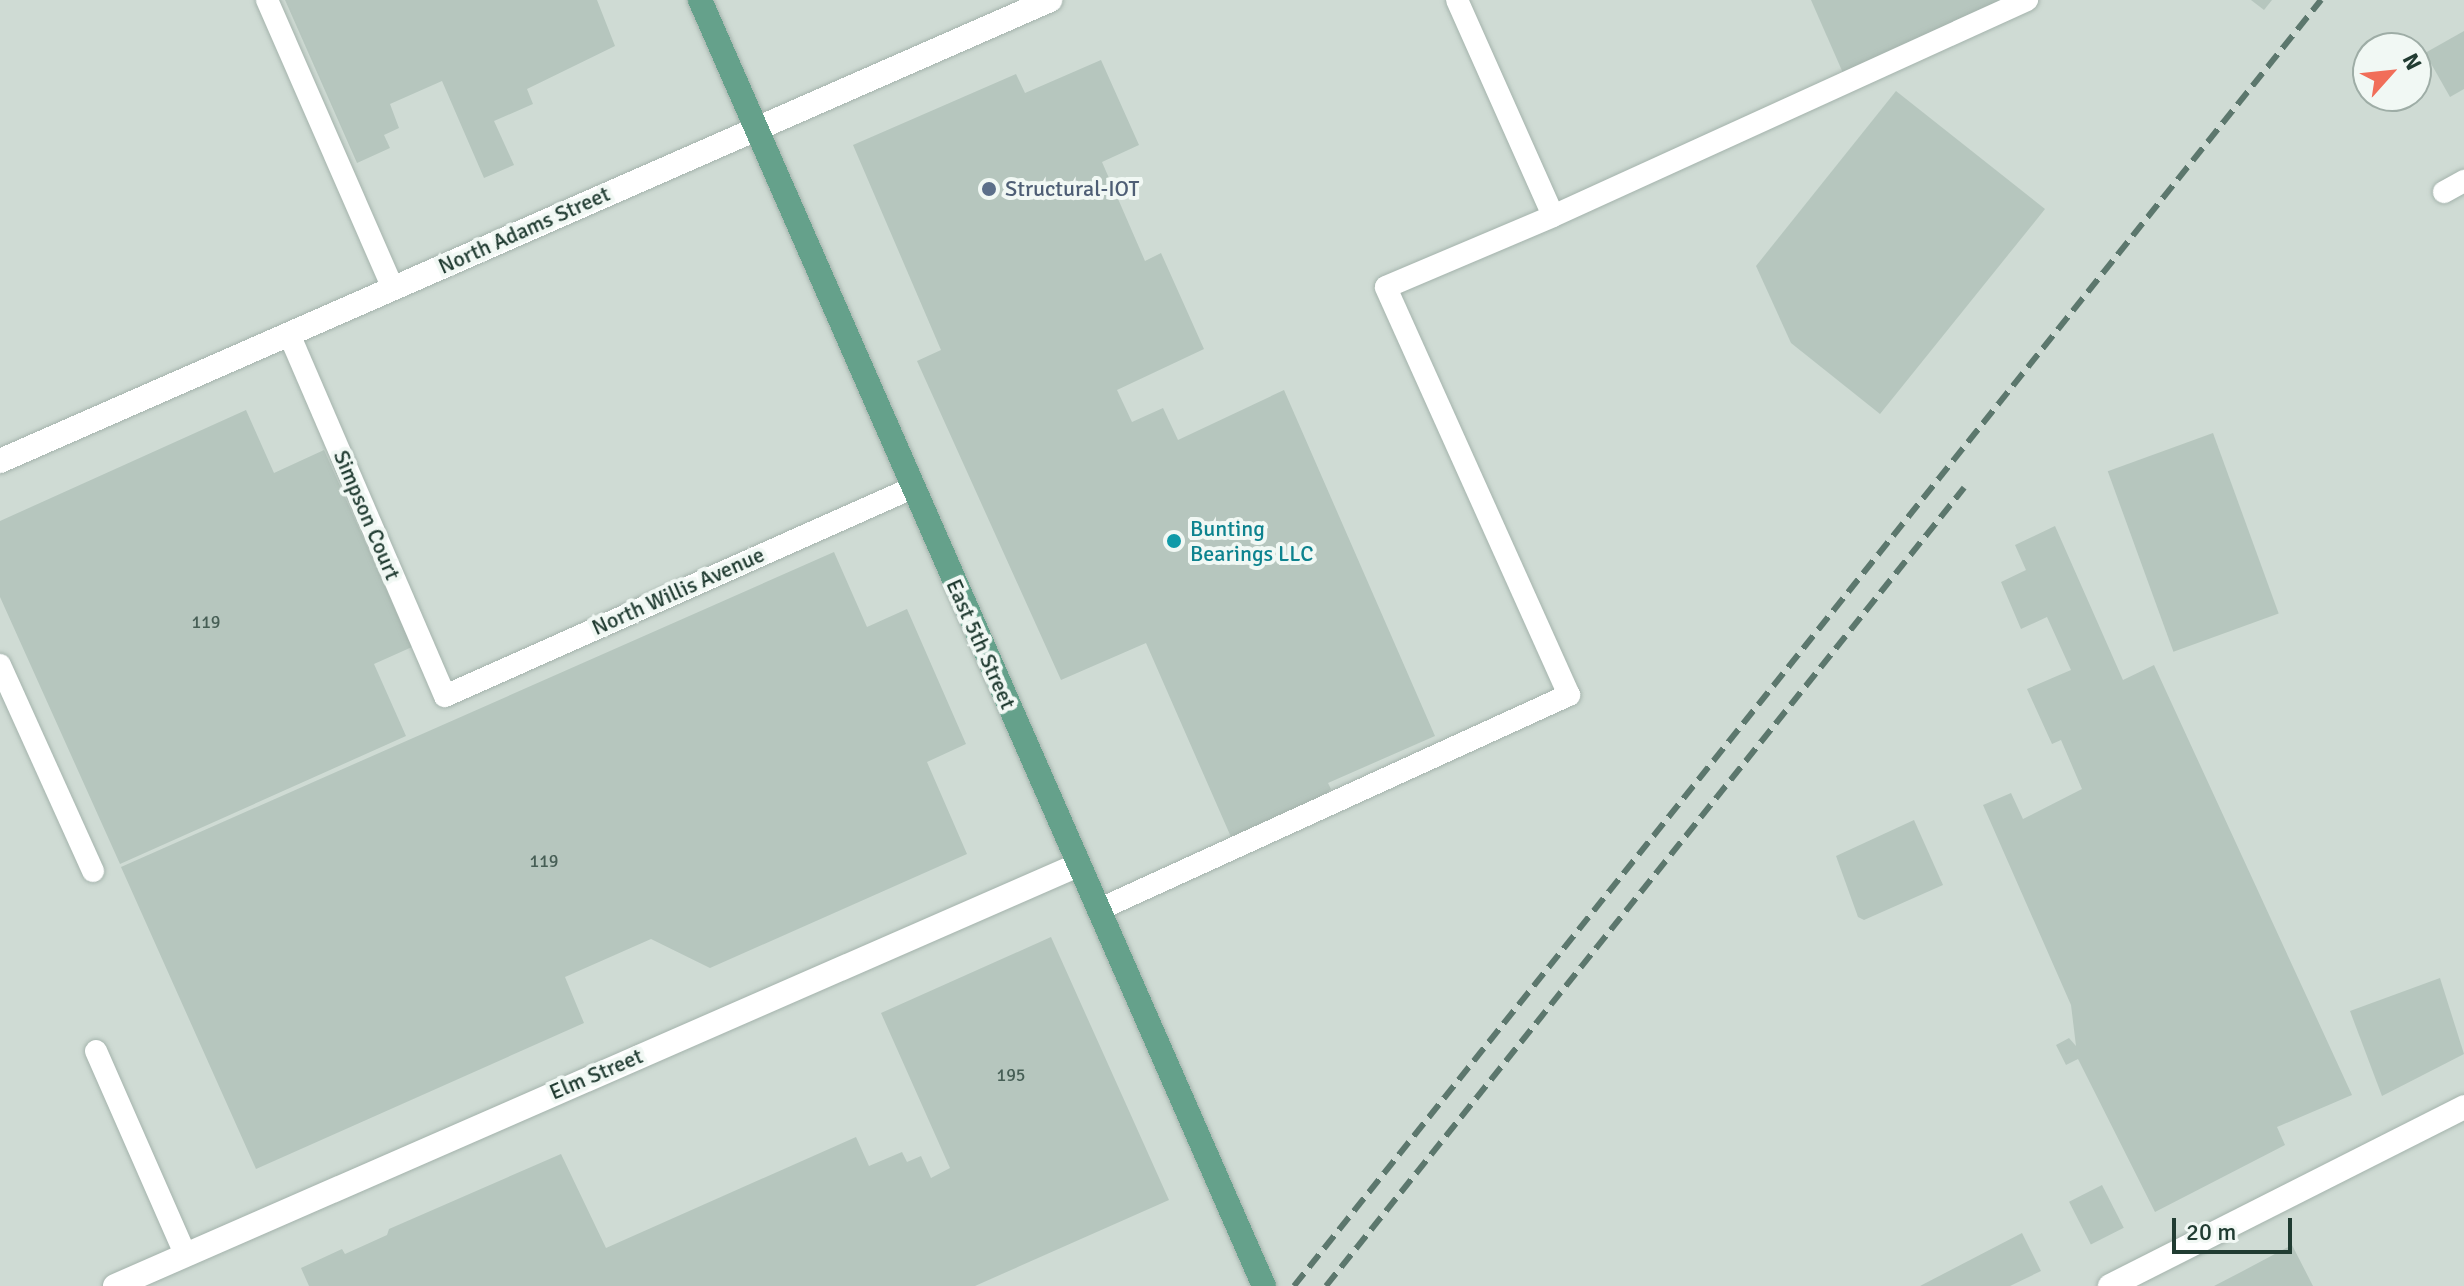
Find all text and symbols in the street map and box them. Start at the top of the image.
north arrow [2352,32,2432,112]
text: N [2397,49,2428,75]
place label: Structural-IOT [1005,176,1139,202]
street label: North Adams Street [434,180,614,280]
marker: Structural-IOT [980,180,998,198]
street label: Simpson Court [328,446,406,584]
place label: Bunting Bearings LLC [1190,515,1313,566]
marker: Bunting Bearings LLC [1165,532,1183,550]
street label: North Willis Avenue [588,541,768,641]
street label: East 5th Street [941,575,1021,713]
house number: 119 [191,611,221,633]
house number: 119 [529,850,559,872]
street label: Elm Street [545,1043,647,1105]
house number: 195 [996,1064,1026,1086]
scale bar [2176,1202,2296,1252]
text: 20 m [2186,1217,2236,1247]

